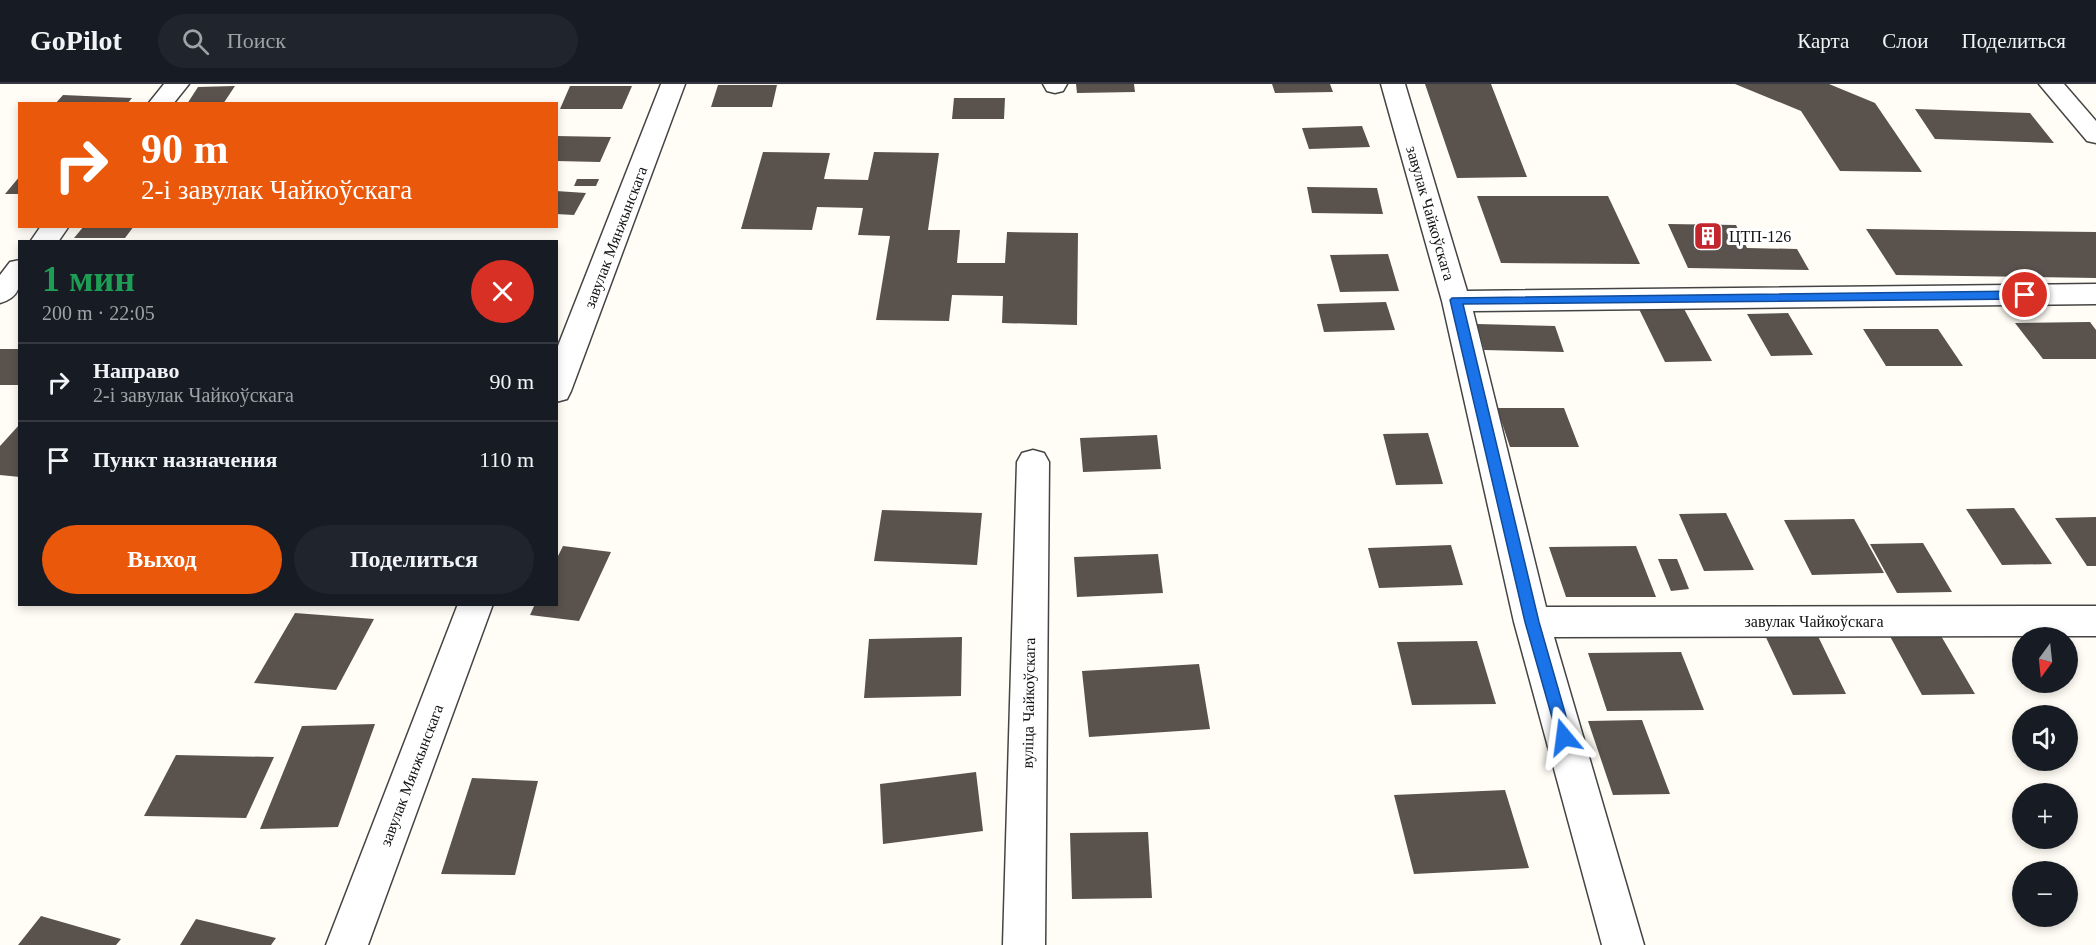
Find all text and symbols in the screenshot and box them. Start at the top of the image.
search box [158,14,578,68]
text: GoPilot [30,25,122,56]
icon: search [179,25,212,58]
text: Поиск [227,28,286,53]
text: Карта [1797,29,1849,53]
text: Слои [1882,29,1928,53]
text: Поделиться [1961,29,2066,53]
icon: right [42,126,120,204]
text: 90 m [141,126,229,172]
street label: завулак Чайкоўскага [1402,144,1458,283]
street label: завулак Мянжынскага [581,164,651,311]
text: 2-і завулак Чайкоўскага [141,175,412,205]
building icon: ЦТП-126 [1692,220,1724,252]
place label: ЦТП-126 [1729,228,1791,246]
text: 1 мин [42,259,135,299]
button: close [471,260,534,323]
pin [1999,269,2050,320]
icon: arrive [2008,278,2041,311]
text: 200 m · 22:05 [42,302,155,324]
text: Направо [93,358,179,383]
icon: right [42,366,75,399]
text: 90 m [489,369,534,394]
text: 2-і завулак Чайкоўскага [93,384,294,406]
icon: arrive [42,444,75,477]
text: Пункт назначения [93,447,278,472]
text: 110 m [479,447,534,472]
button: Выход [42,525,282,594]
button: Поделиться [294,525,534,594]
street label: завулак Чайкоўскага [1744,613,1884,631]
north arrow [2012,627,2078,693]
map controls [2012,627,2078,927]
street label: вуліца Чайкоўскага [1019,637,1039,769]
street label: завулак Мянжынскага [377,702,447,849]
position arrow [1532,705,1596,769]
button: sound [2012,705,2078,771]
button: + [2012,783,2078,849]
button: − [2012,861,2078,927]

